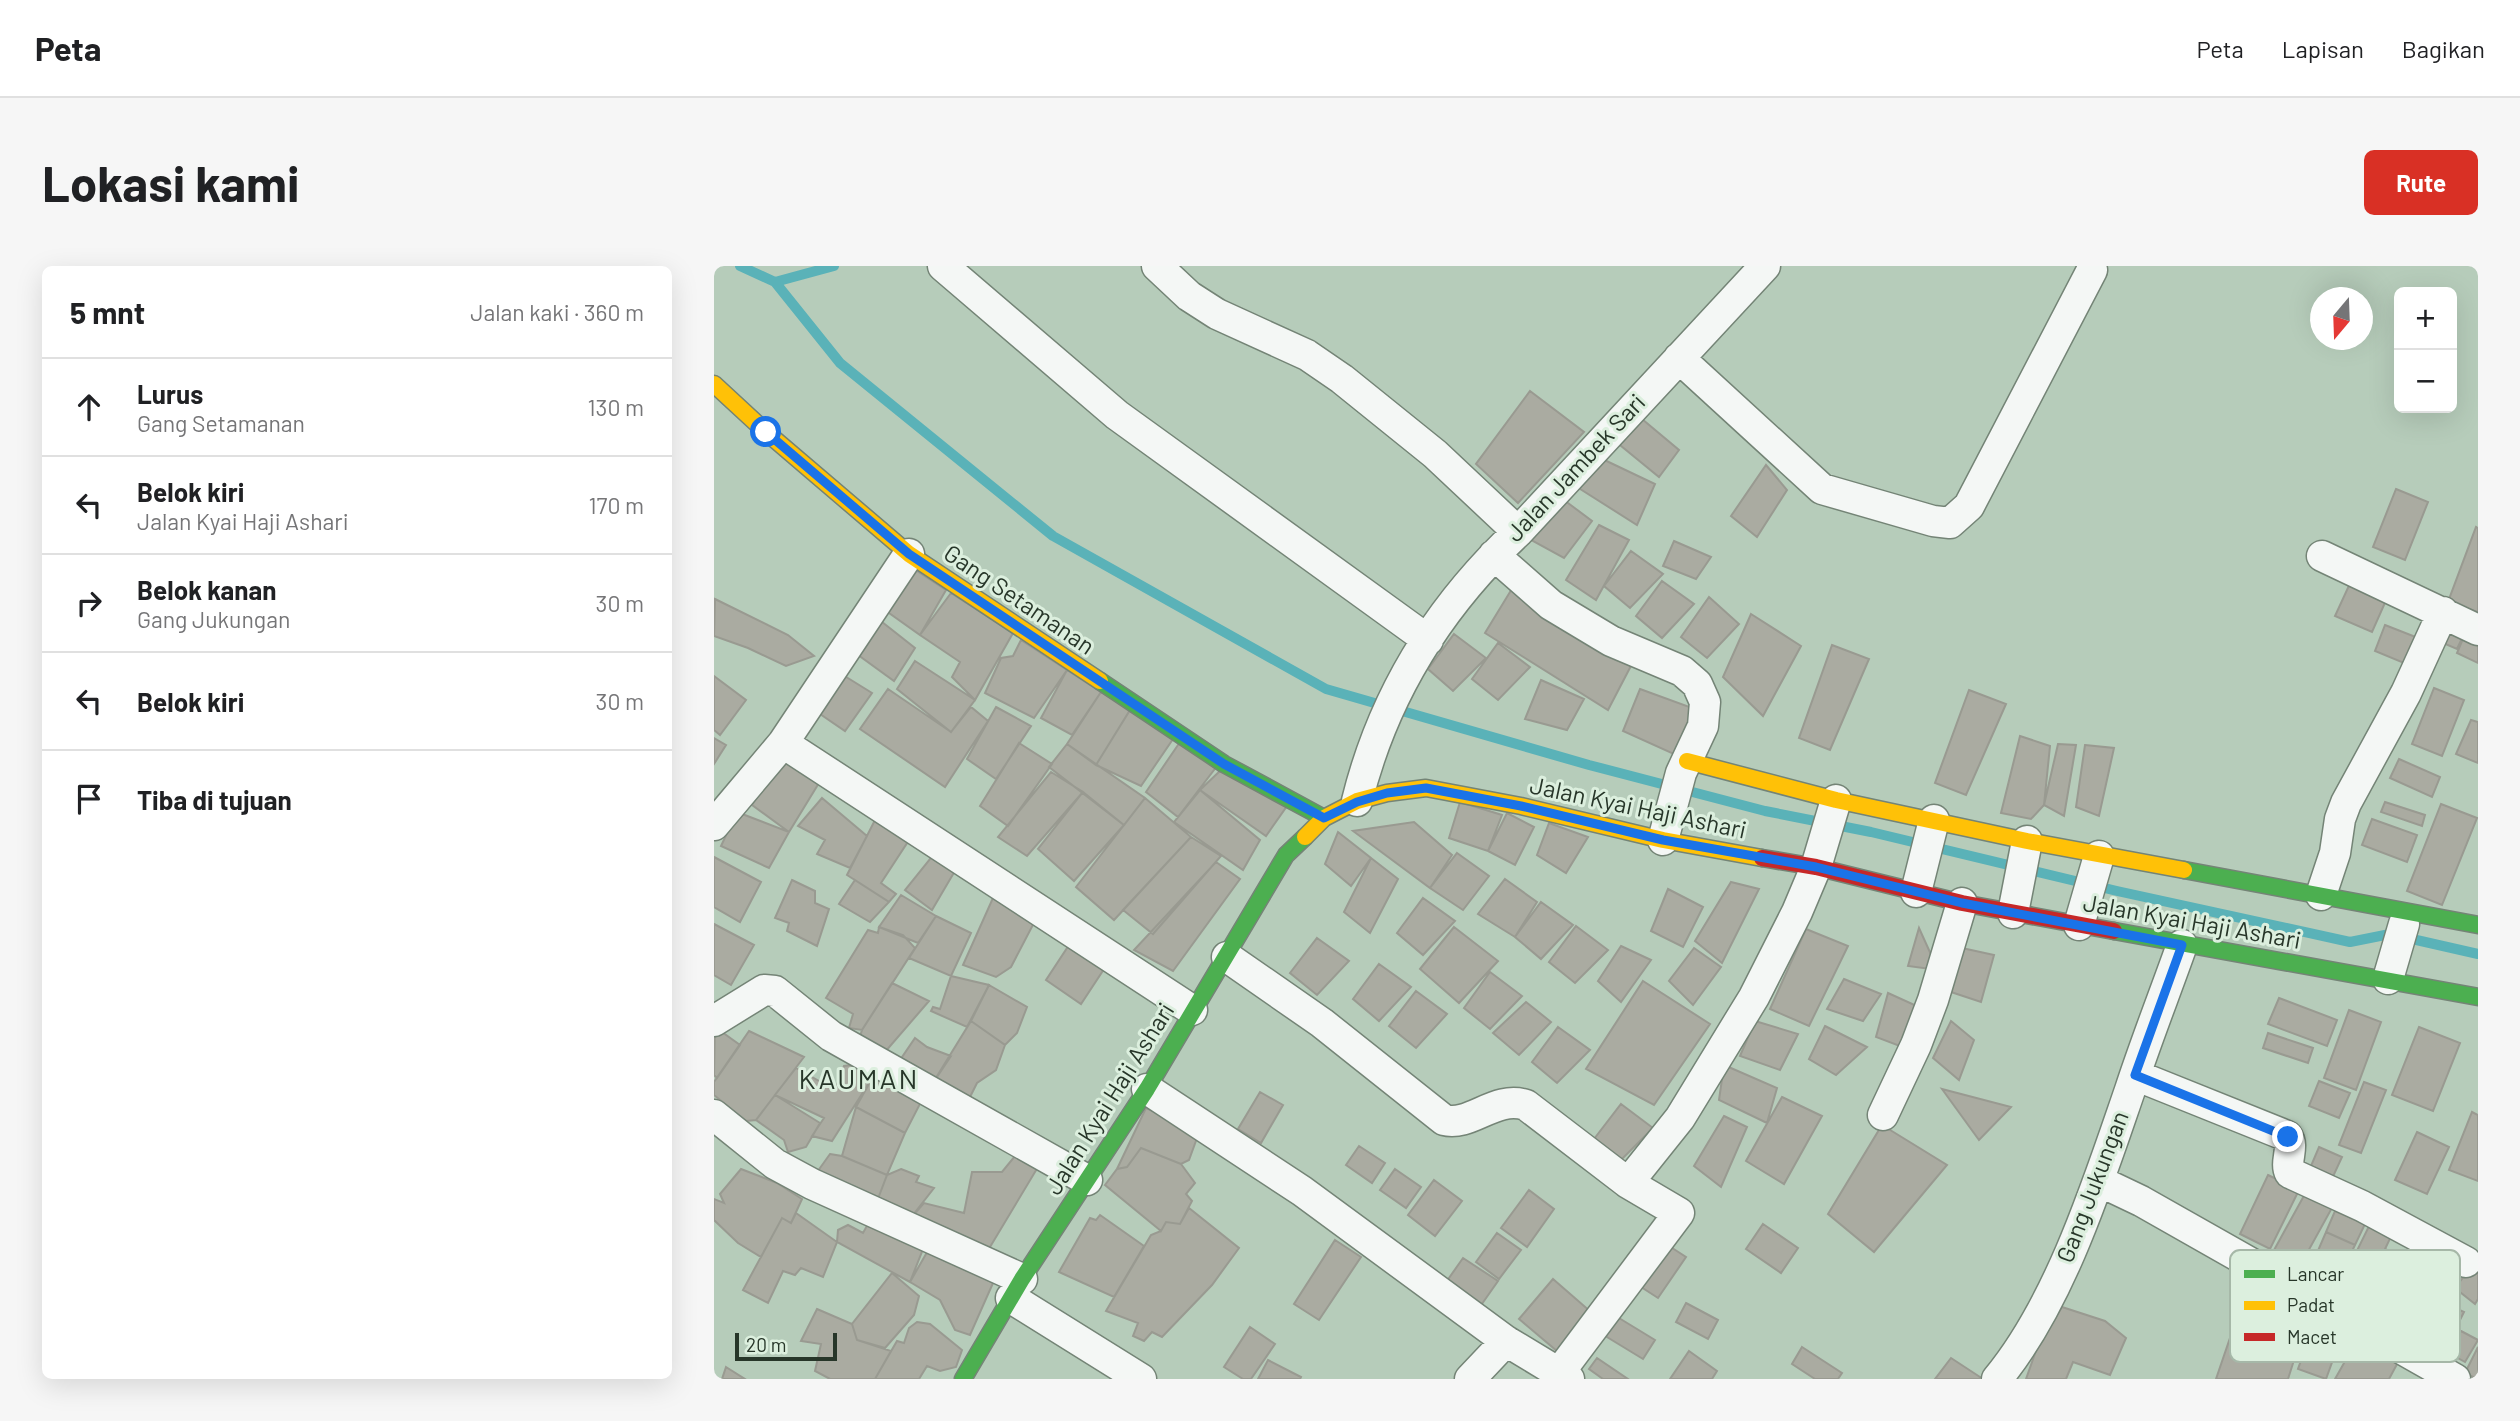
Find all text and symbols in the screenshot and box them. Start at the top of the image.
text: Peta [35,28,101,68]
text: Peta [2196,34,2244,63]
text: Lapisan [2282,34,2364,63]
text: Bagikan [2402,34,2485,63]
button: Rute [2364,150,2478,215]
text: Lokasi kami [42,153,299,212]
north arrow [2310,287,2373,350]
map controls [2394,287,2457,413]
button: + [2394,287,2457,350]
text: 5 mnt [70,294,145,330]
text: Jalan kaki · 360 m [470,298,644,326]
button: − [2394,350,2457,413]
text: Lurus [137,378,203,409]
street label: Jalan Jambek Sari [1499,387,1651,547]
icon: ahead [70,388,108,426]
text: 130 m [587,393,644,421]
text: Gang Setamanan [137,409,305,437]
route start [750,416,781,447]
text: Belok kiri [137,476,244,507]
icon: left [70,486,108,524]
text: 170 m [588,491,644,519]
text: Jalan Kyai Haji Ashari [137,507,349,535]
street label: Gang Setamanan [939,538,1101,660]
text: Belok kanan [137,574,276,605]
icon: right [70,584,108,622]
text: 30 m [596,589,644,617]
text: Gang Jukungan [137,605,290,633]
icon: left [70,682,108,720]
text: Belok kiri [137,686,244,717]
text: 30 m [596,687,644,715]
street label: Jalan Kyai Haji Ashari [1527,769,1749,844]
icon: arrive [70,780,108,818]
text: Tiba di tujuan [137,784,292,815]
street label: Jalan Kyai Haji Ashari [2081,887,2303,954]
street label: Jalan Kyai Haji Ashari [1038,997,1180,1199]
district label: KAUMAN [799,1061,919,1095]
street label: Gang Jukungan [2049,1107,2134,1266]
route end [2272,1121,2303,1152]
legend [2230,1250,2460,1362]
text: Lancar [2287,1262,2344,1285]
text: Padat [2287,1293,2335,1316]
text: Macet [2287,1325,2337,1348]
scale bar [735,1330,836,1362]
text: 20 m [746,1333,786,1356]

